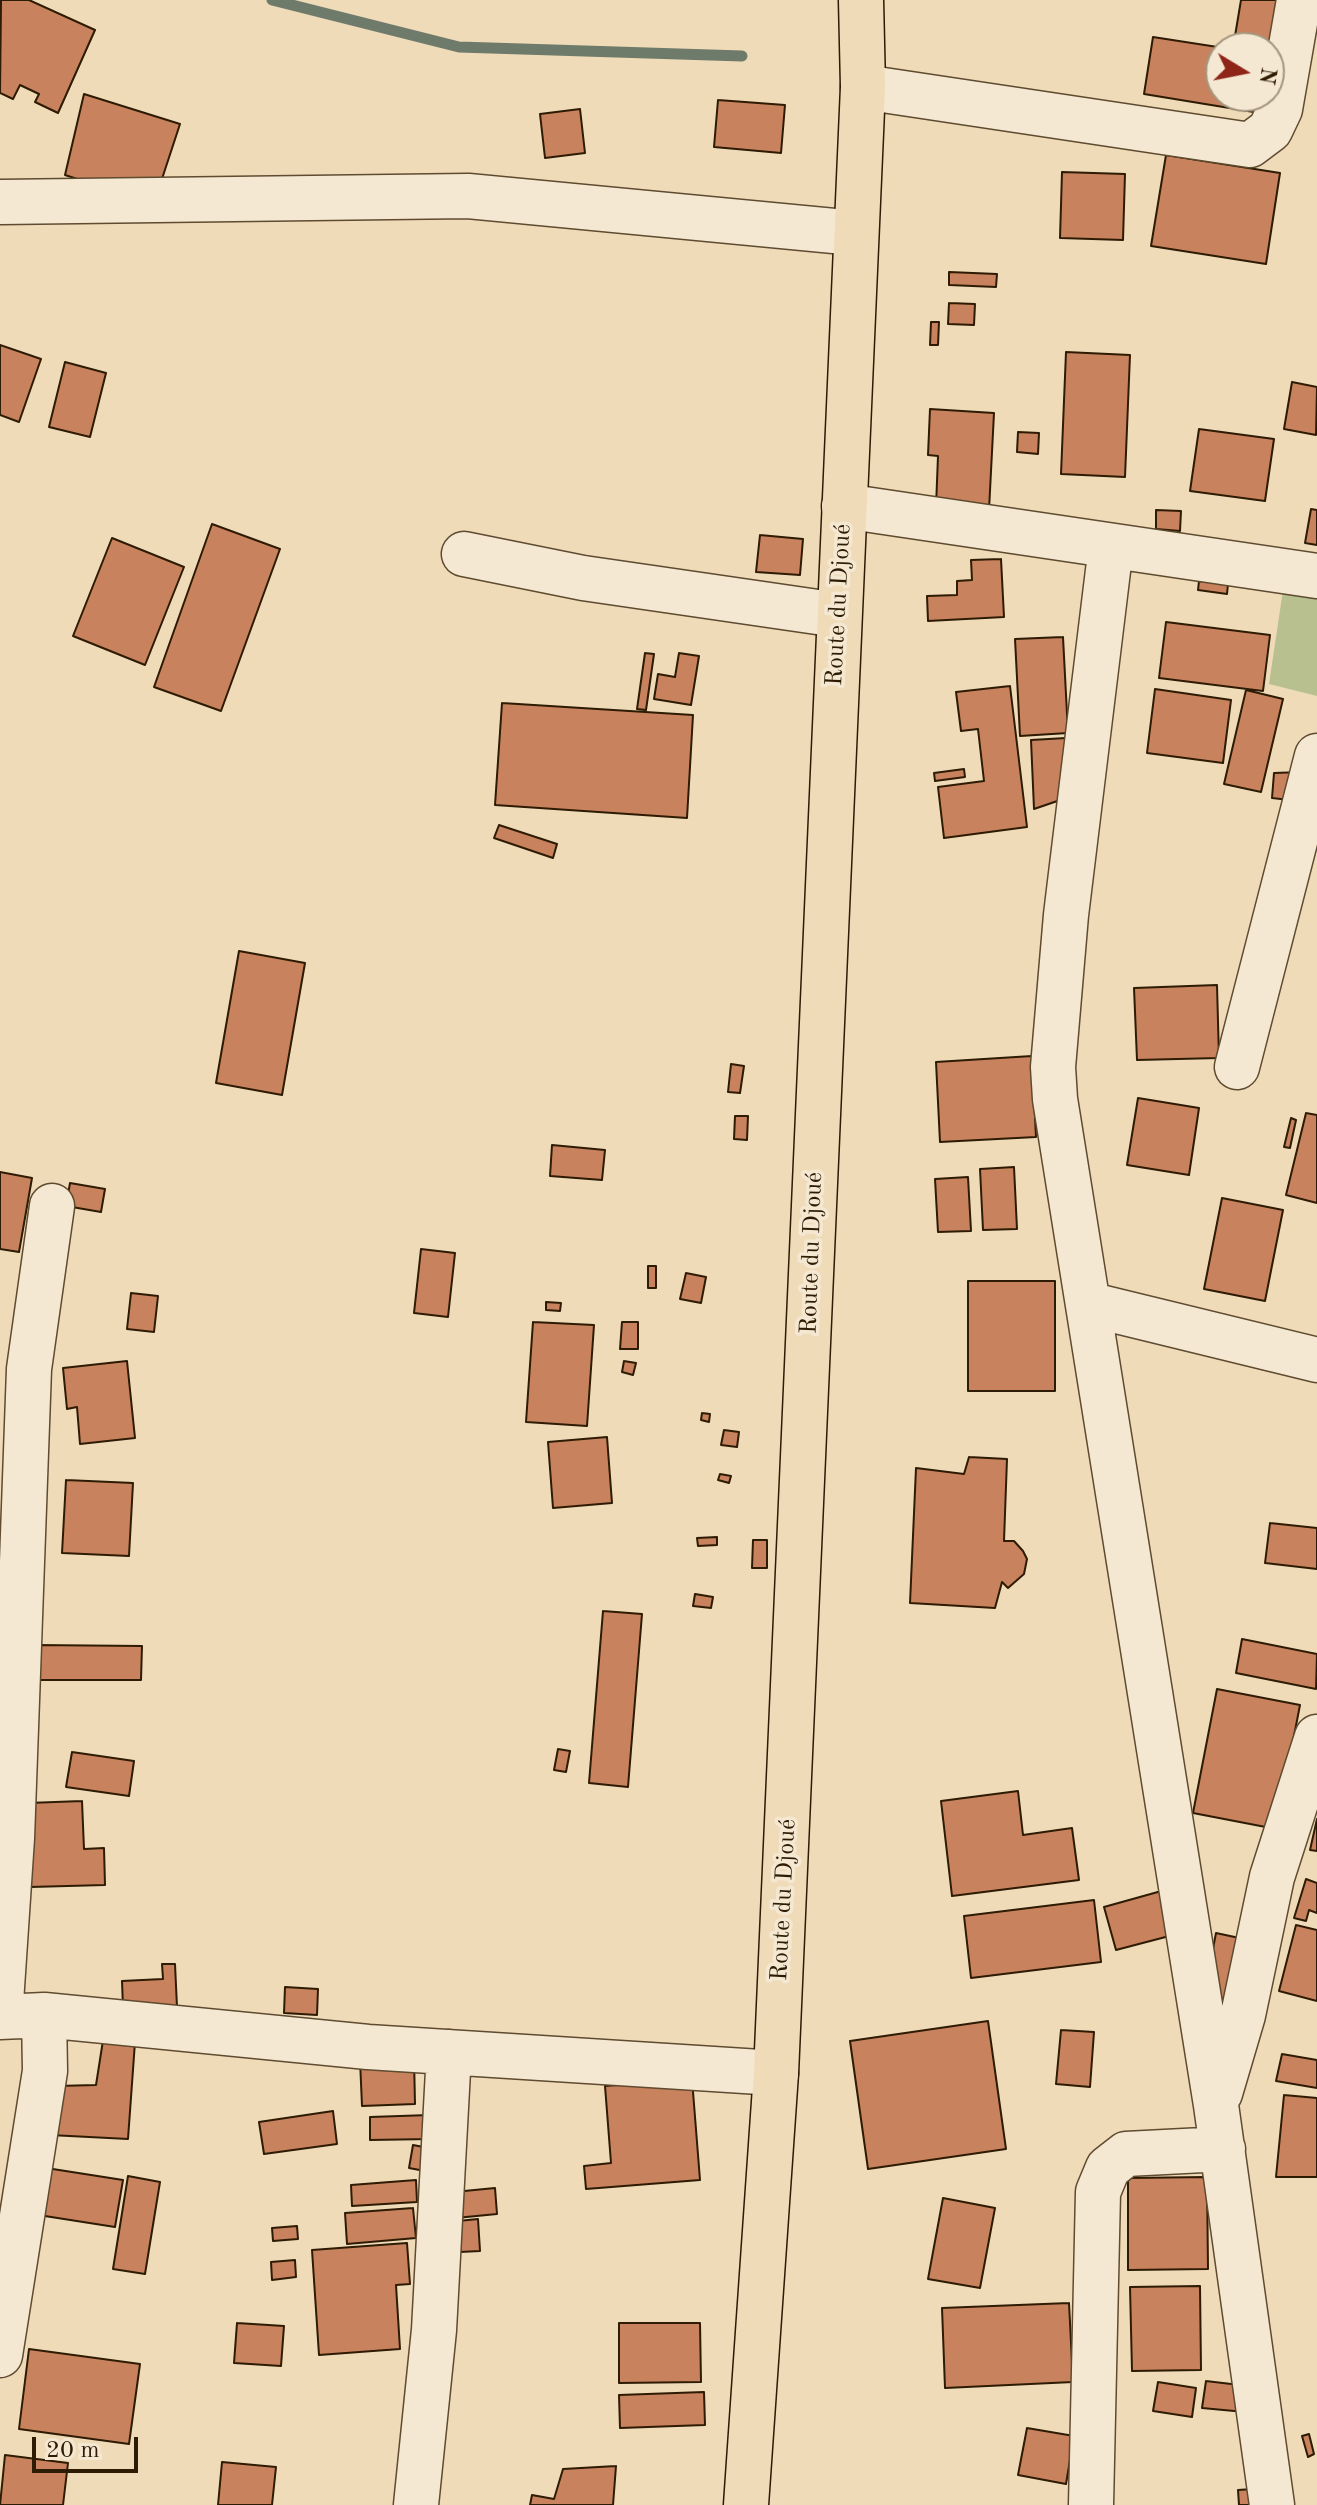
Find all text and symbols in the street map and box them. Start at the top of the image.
north arrow [1205,32,1285,112]
text: N [1254,66,1279,86]
street label: Route du Djoué [820,523,858,687]
street label: Route du Djoué [795,1171,829,1335]
street label: Route du Djoué [765,1818,803,1982]
scale bar [36,2421,142,2471]
text: 20 m [46,2439,100,2463]

